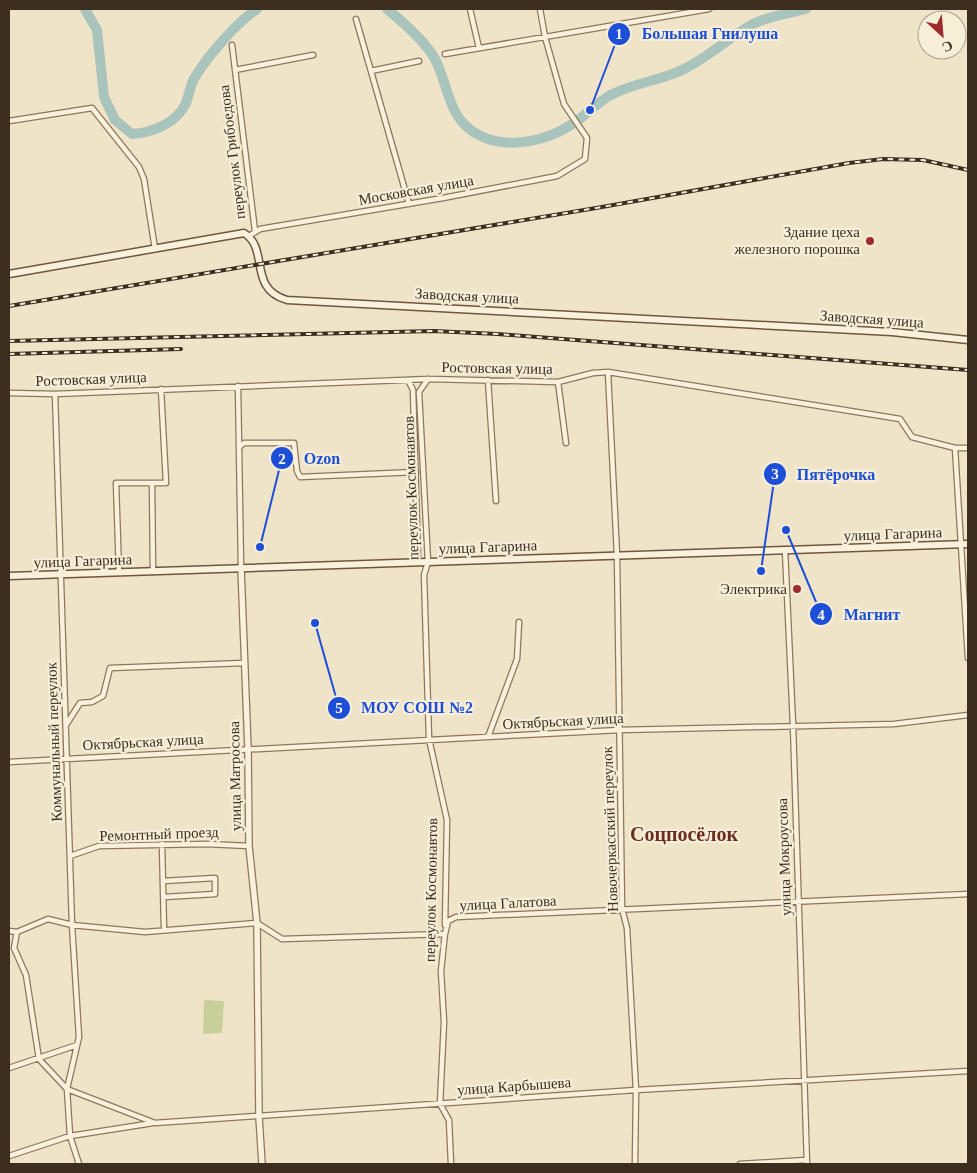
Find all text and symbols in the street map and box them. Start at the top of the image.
north arrow [917,10,967,60]
callout: Большая Гнилуша [606,18,788,49]
text: Большая Гнилуша [642,25,778,43]
text: 1 [615,26,623,42]
text: С [940,37,955,55]
street label: переулок Грибоедова [216,84,248,220]
street label: Московская улица [357,172,475,208]
place label: Здание цеха железного порошка [734,224,860,257]
marker: Здание цеха железного порошка [864,235,876,247]
street label: Заводская улица [415,285,520,307]
street label: Заводская улица [820,307,925,331]
street label: Ростовская улица [441,359,553,377]
street label: Ростовская улица [35,369,147,389]
street label: переулок Космонавтов [400,416,422,560]
callout: Ozon [269,443,351,474]
text: Ozon [304,450,340,467]
text: 2 [278,451,286,467]
callout: Пятёрочка [762,459,886,490]
text: 3 [771,466,779,482]
text: Пятёрочка [797,466,875,484]
street label: улица Гагарина [843,524,943,544]
street label: улица Гагарина [438,537,538,557]
street label: улица Гагарина [33,551,133,571]
place label: Электрика [720,581,787,597]
marker: Электрика [791,583,803,595]
callout: Магнит [808,599,910,630]
text: Магнит [844,606,900,623]
text: 4 [817,607,825,623]
street label: Коммунальный переулок [43,661,65,822]
callout: МОУ СОШ №2 [326,692,484,723]
text: МОУ СОШ №2 [361,699,473,716]
text: 5 [335,700,343,716]
street label: Октябрьская улица [502,710,624,732]
street label: улица Матросова [226,720,244,831]
street label: Октябрьская улица [82,731,204,753]
street label: Новочеркасский переулок [599,745,621,912]
street label: улица Мокроусова [774,797,794,916]
street label: переулок Космонавтов [422,818,440,962]
district label: Соцпосёлок [630,823,738,845]
street label: Ремонтный проезд [99,824,219,844]
street label: улица Галатова [459,892,557,914]
street label: улица Карбышева [456,1074,572,1098]

